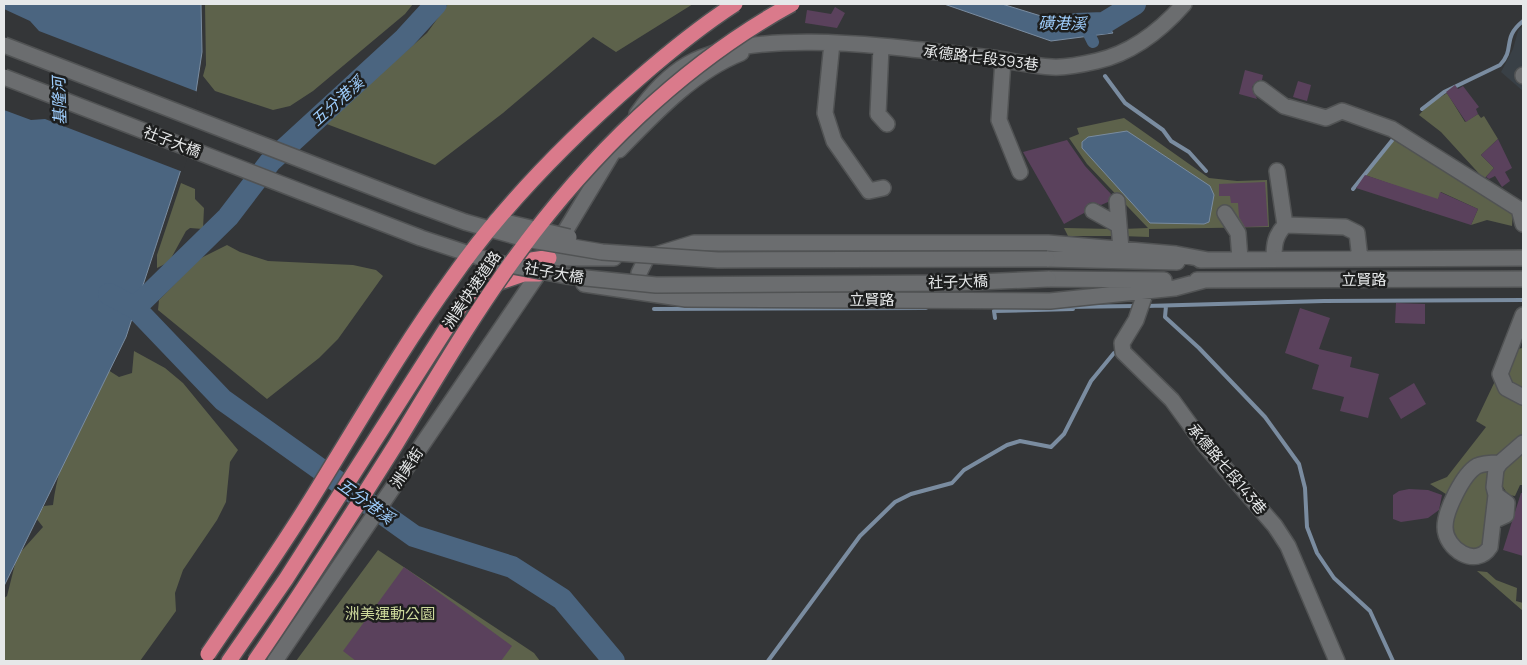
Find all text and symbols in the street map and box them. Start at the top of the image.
water label: 磺港溪 [1038,12,1088,34]
street label: 承德路七段393巷 [922,40,1040,75]
water label: 五分港溪 [306,70,370,131]
water label: 基隆河 [47,74,71,125]
street label: 社子大橋 [140,121,204,162]
street label: 洲美快速道路 [438,247,505,333]
street label: 社子大橋 [523,257,585,288]
street label: 立賢路 [1341,269,1387,290]
street label: 社子大橋 [928,270,988,293]
street label: 立賢路 [849,289,895,310]
street label: 承德路七段143巷 [1183,419,1272,519]
street label: 洲美街 [385,443,428,492]
water label: 五分港溪 [334,473,400,530]
park label: 洲美運動公園 [345,603,435,624]

